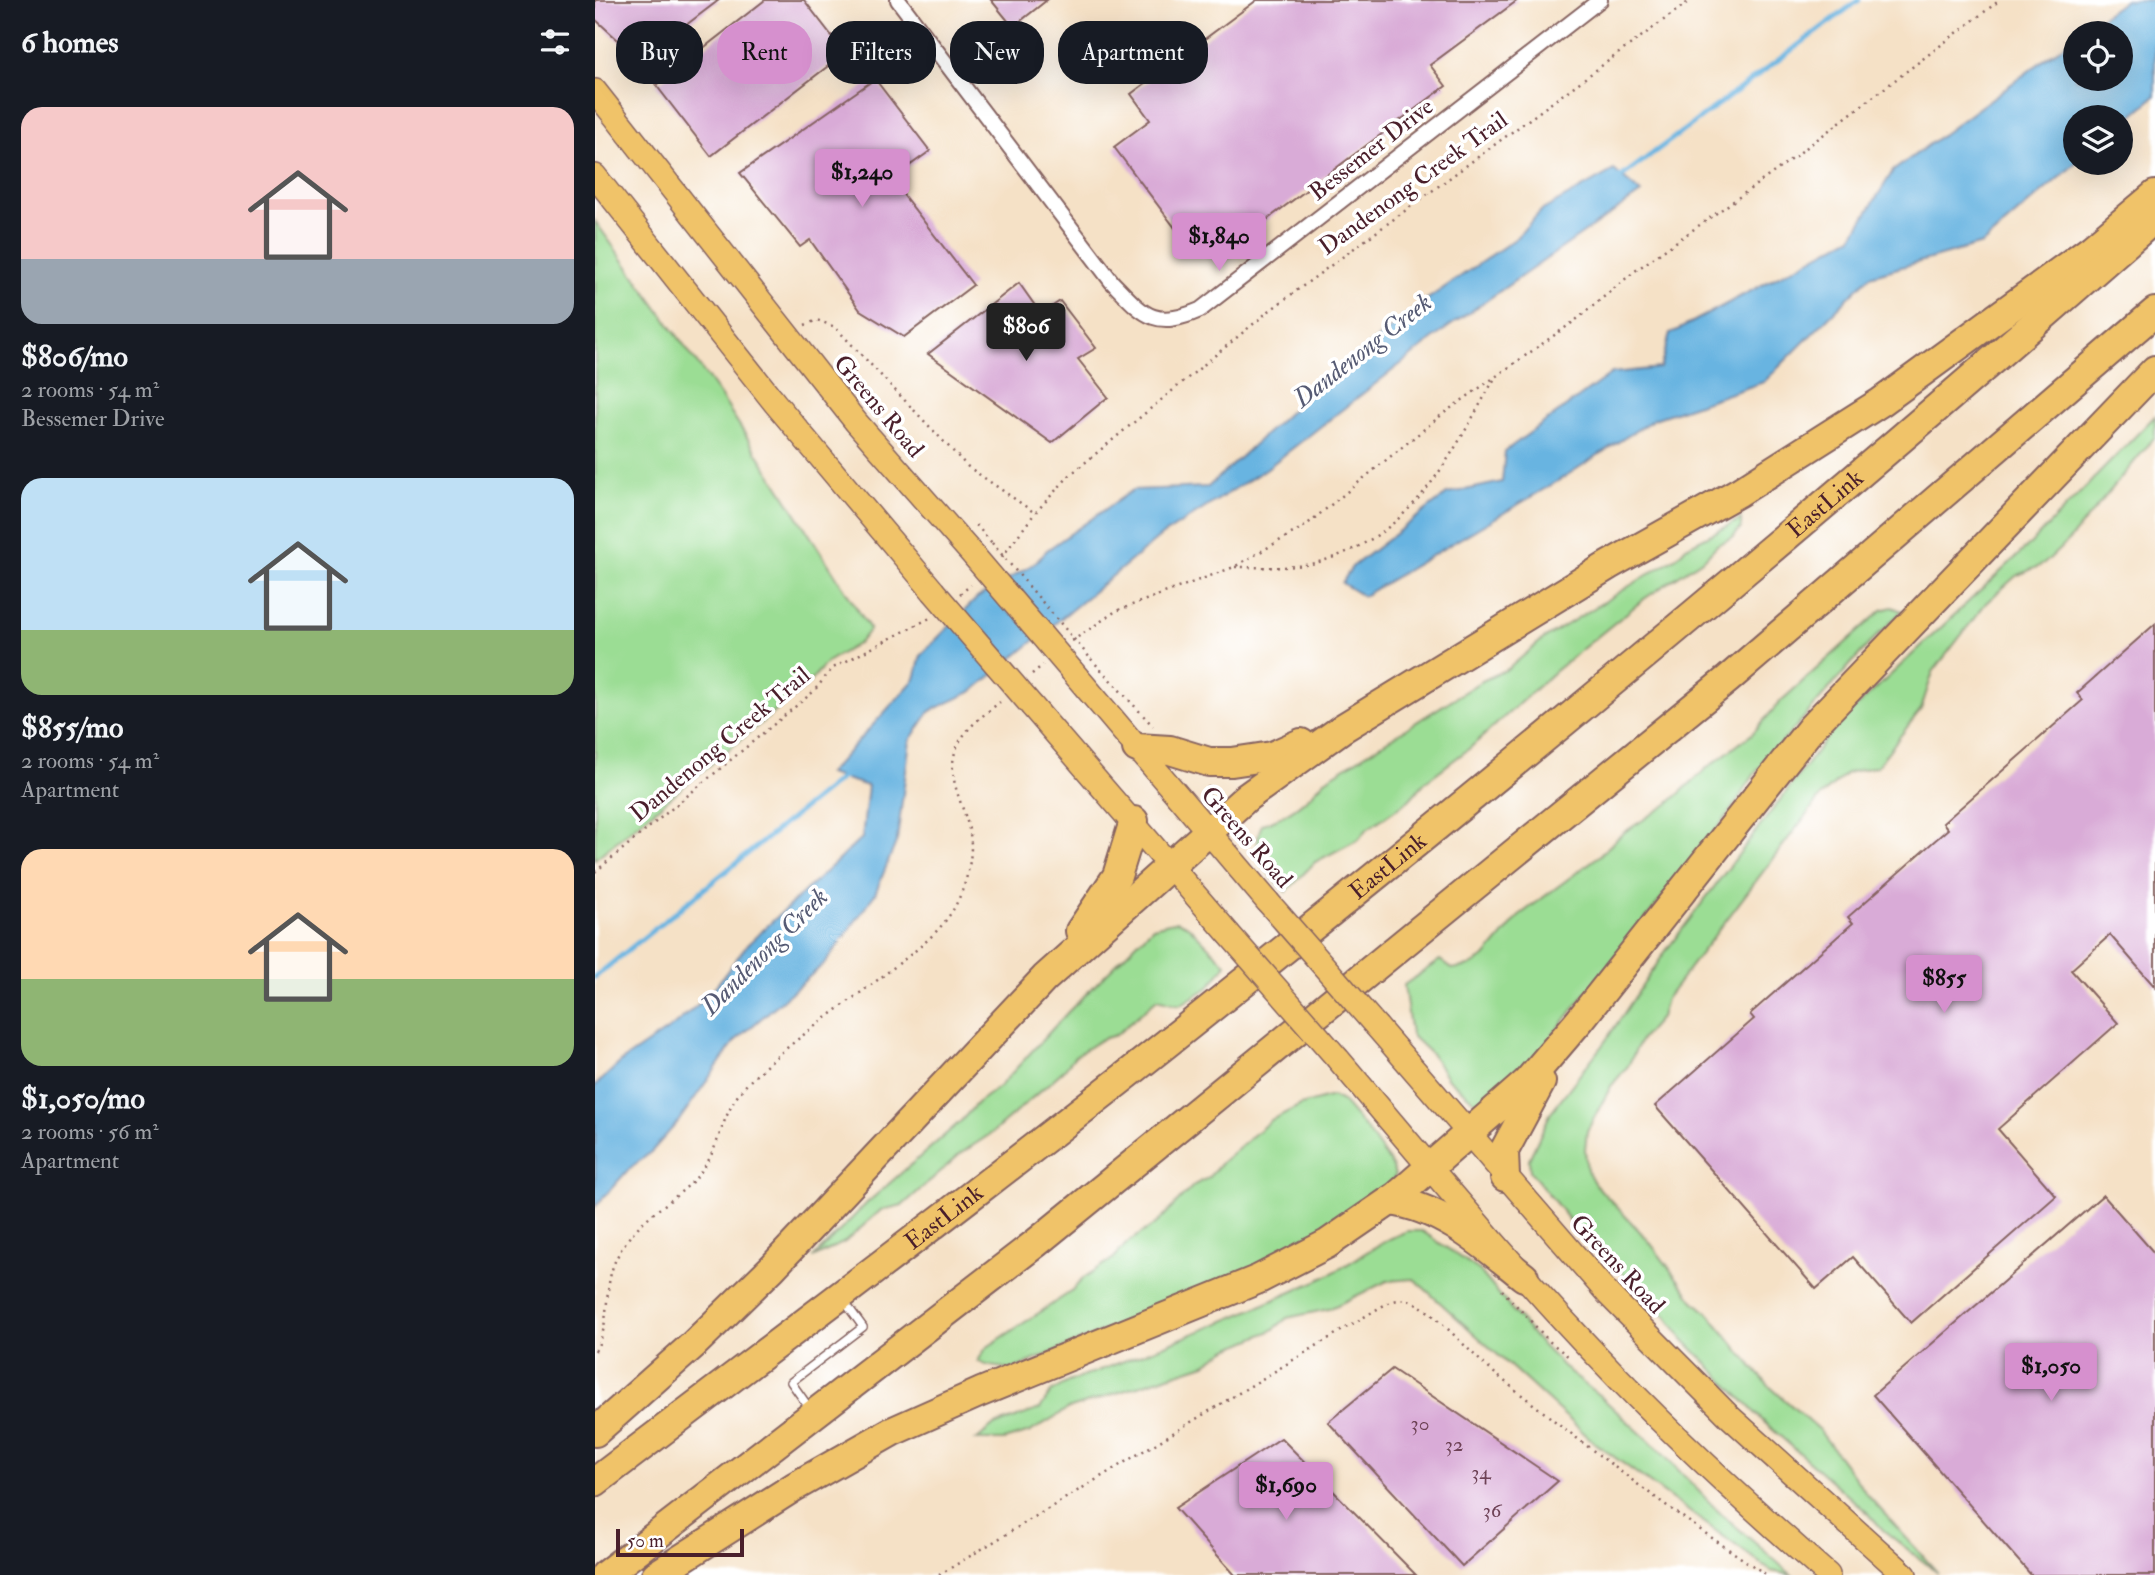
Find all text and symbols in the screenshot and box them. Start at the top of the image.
chip: Buy [616,21,703,84]
chip: Rent [717,21,812,84]
chip: Filters [826,21,936,84]
chip: New [950,21,1044,84]
chip: Apartment [1058,21,1208,84]
map controls [2063,21,2133,175]
button: locate [2063,21,2133,91]
icon: filters [536,23,574,61]
text: 6 homes [21,24,119,61]
street label: Bessemer Drive [1303,91,1440,208]
street label: Dandenong Creek Trail [1313,104,1514,262]
button: layers [2063,105,2133,175]
pin: $1,240 [805,150,919,209]
icon: home [235,152,361,278]
text: $1,240 [831,157,893,186]
pin: $1,840 [1162,214,1276,273]
text: $1,840 [1188,221,1250,250]
water label: Dandenong Creek [1286,287,1438,415]
pin: $806 [985,304,1067,363]
text: $806 [1002,311,1050,340]
text: $806/mo [21,338,128,375]
street label: Greens Road [827,349,931,464]
text: 2 rooms · 54 m² [21,375,159,404]
text: Bessemer Drive [21,404,165,433]
street label: EastLink [1781,462,1870,545]
icon: home [235,523,361,649]
street label: Dandenong Creek Trail [624,660,817,829]
text: $855/mo [21,709,123,746]
text: 2 rooms · 54 m² [21,746,159,775]
text: Apartment [21,775,119,804]
street label: Greens Road [1194,780,1299,895]
street label: EastLink [1343,825,1433,907]
water label: Dandenong Creek [694,881,835,1023]
icon: home [235,894,361,1020]
pin: $855 [1903,956,1985,1015]
text: $855 [1922,963,1966,992]
text: $1,050/mo [21,1080,145,1117]
text: 2 rooms · 56 m² [21,1117,159,1146]
text: Apartment [21,1146,119,1175]
street label: EastLink [898,1177,990,1257]
street label: Greens Road [1564,1208,1672,1321]
pin: $1,050 [1994,1344,2108,1403]
text: $1,050 [2021,1351,2081,1380]
house number: 30 [1411,1410,1429,1437]
house number: 32 [1445,1431,1463,1458]
house number: 34 [1471,1459,1492,1486]
pin: $1,690 [1229,1462,1343,1522]
text: $1,690 [1255,1470,1317,1499]
house number: 36 [1483,1497,1503,1524]
scale bar [616,1526,744,1558]
text: 50 m [627,1529,664,1553]

